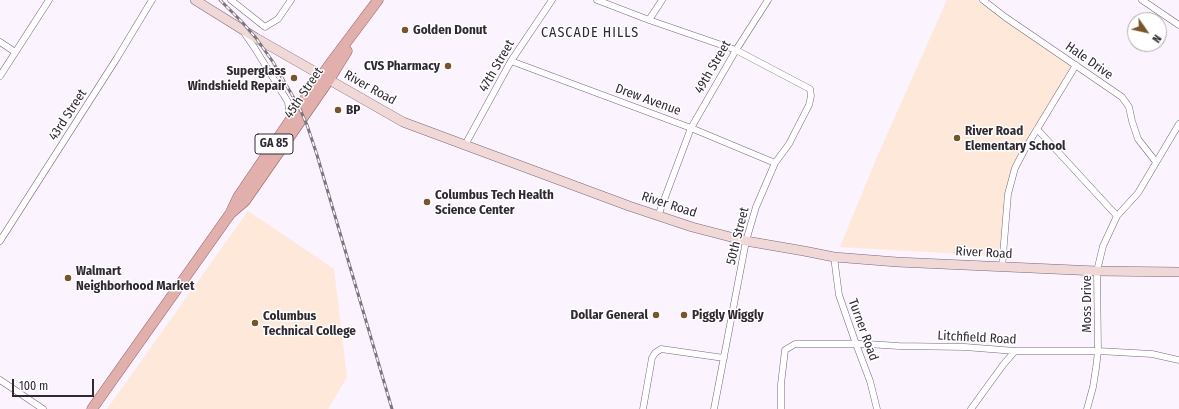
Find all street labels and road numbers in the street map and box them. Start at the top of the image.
street label: 47th Street [476,37,518,95]
street label: 49th Street [692,38,734,96]
street label: Hale Drive [1062,39,1116,83]
street label: 45th Street [281,65,327,121]
street label: River Road [341,67,399,109]
street label: Drew Avenue [613,81,683,119]
street label: 43rd Street [46,86,90,144]
road number: GA 85 [255,134,293,154]
street label: River Road [639,189,699,221]
street label: 50th Street [723,206,753,266]
street label: River Road [955,244,1013,262]
street label: Moss Drive [1079,275,1095,333]
street label: Turner Road [845,297,881,363]
street label: Litchfield Road [937,328,1017,348]

